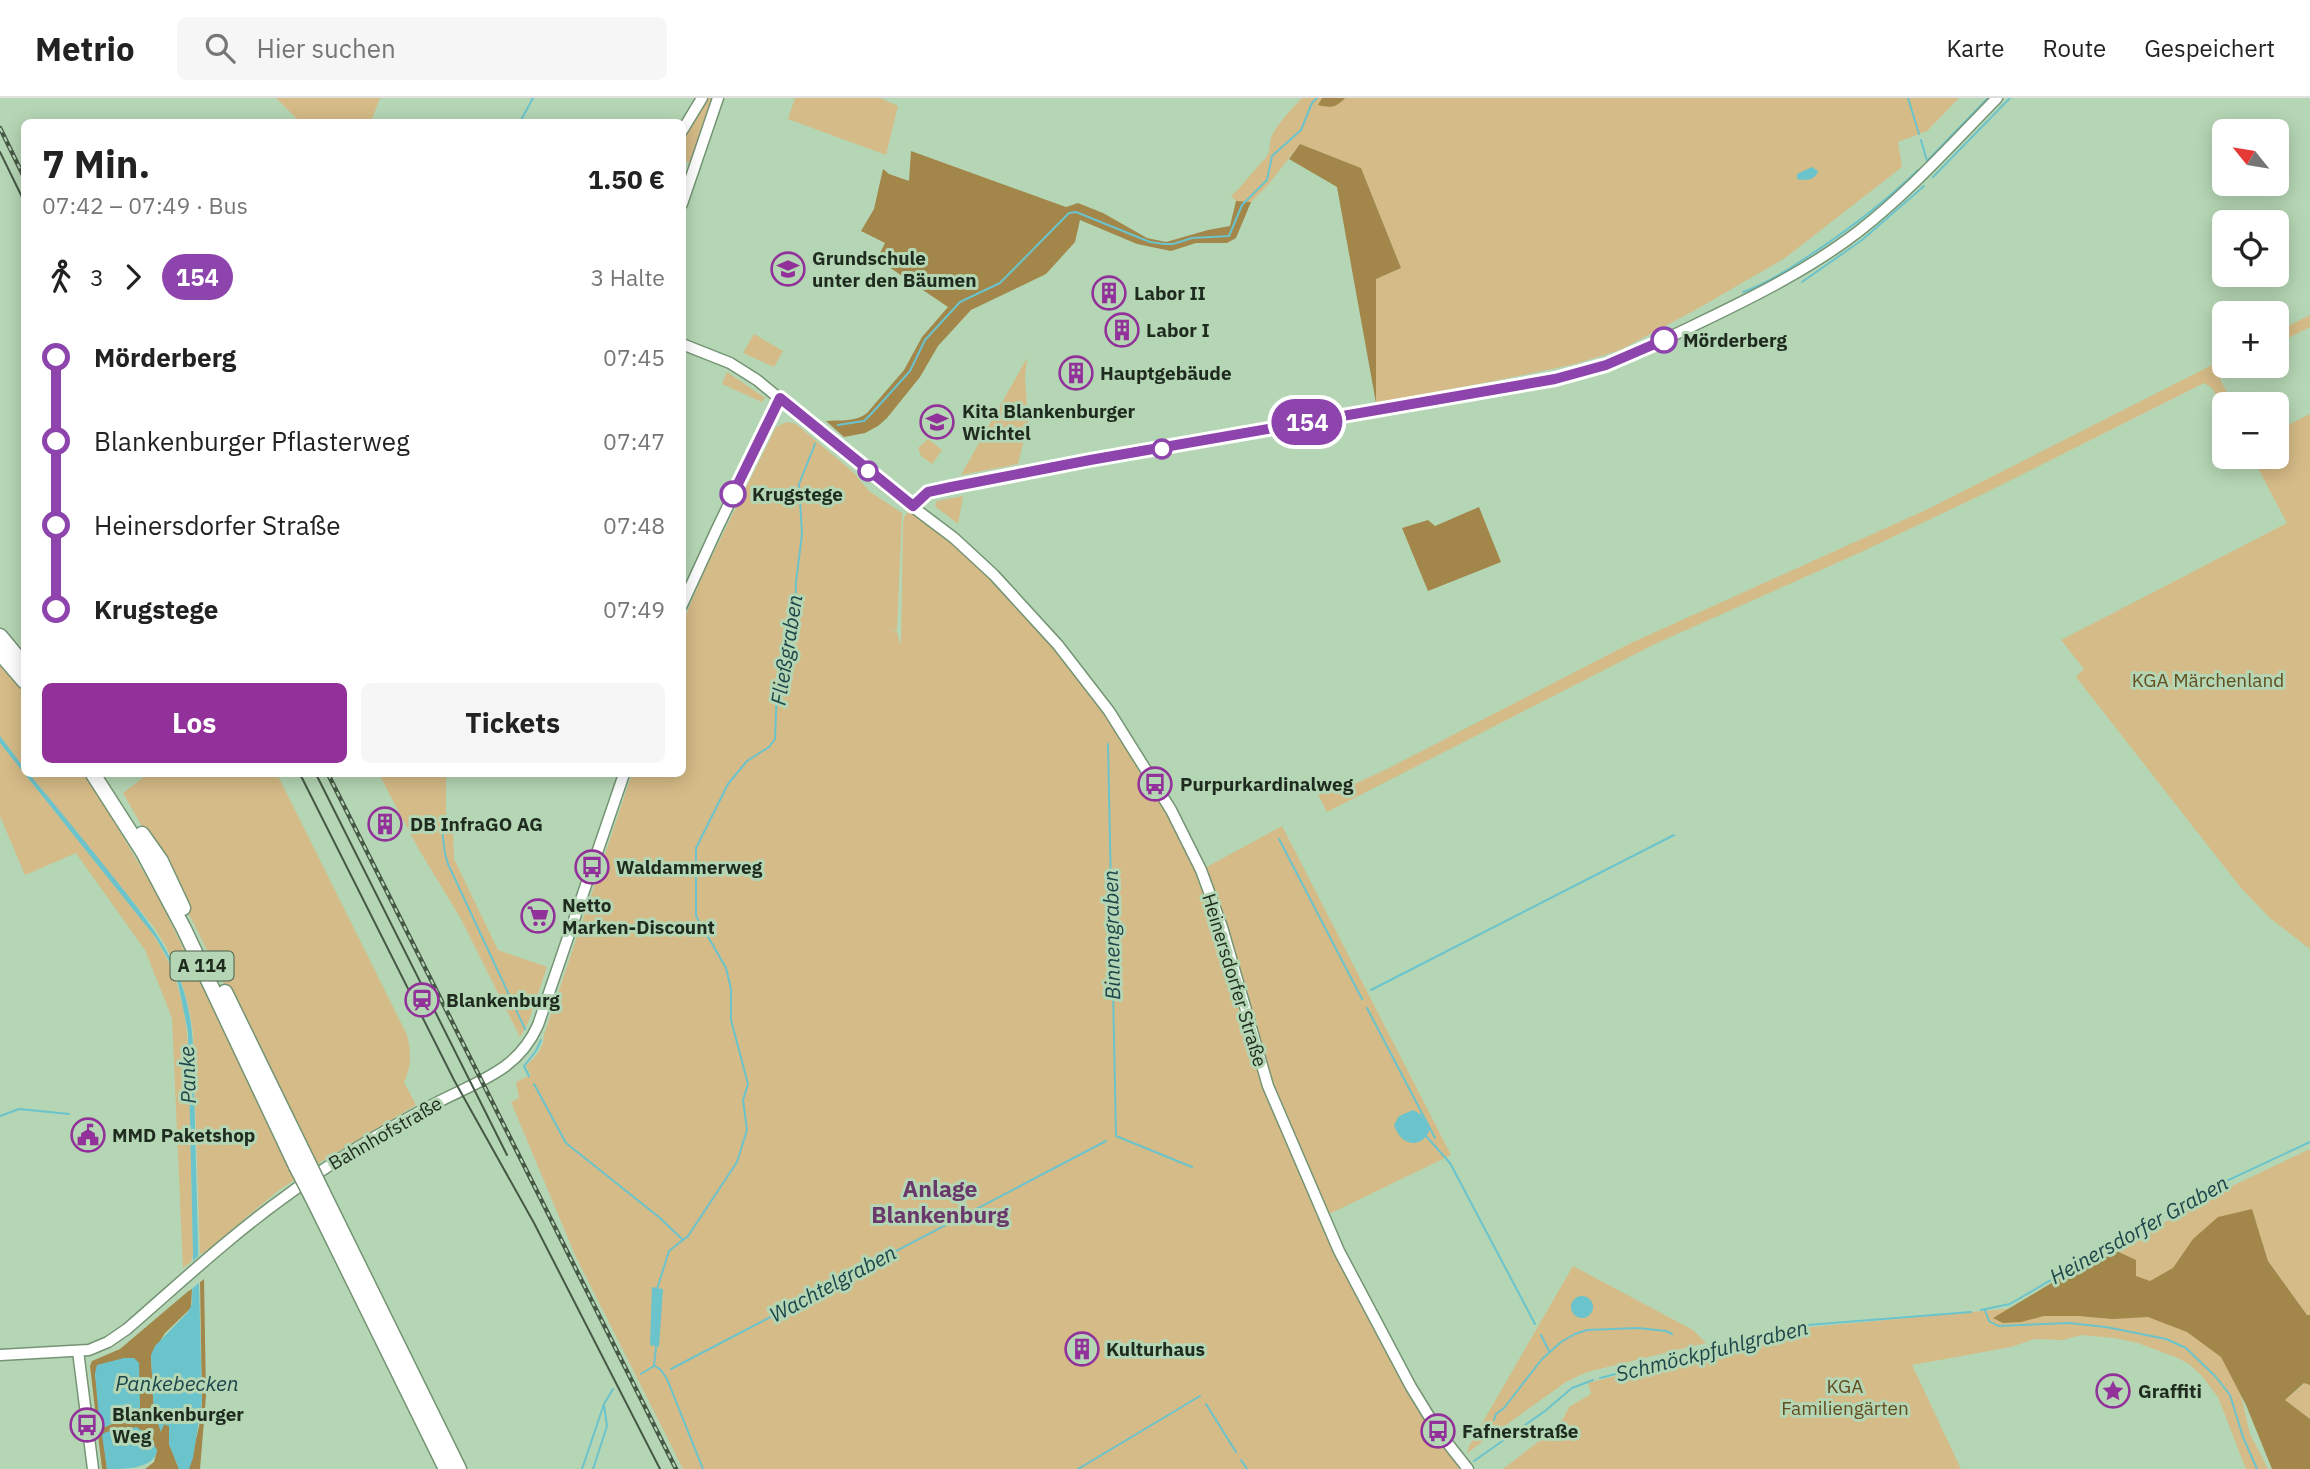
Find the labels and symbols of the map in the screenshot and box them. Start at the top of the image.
north arrow [2212,119,2289,196]
place label: Grundschule unter den Bäumen [812,246,977,292]
school or university icon: Grundschule unter den Bäumen [769,250,807,288]
building icon: Labor II [1090,274,1128,312]
place label: Labor II [1134,281,1206,305]
building icon: Labor I [1103,311,1141,349]
place label: Labor I [1146,318,1210,342]
marker: Mörderberg [1651,327,1677,353]
place label: Mörderberg [1683,328,1787,352]
building icon: Hauptgebäude [1057,354,1095,392]
place label: Hauptgebäude [1100,361,1232,385]
place label: Kita Blankenburger Wichtel [962,399,1136,445]
line badge: 154 [1267,399,1347,445]
school or university icon: Kita Blankenburger Wichtel [918,403,956,441]
unlabelled marker [1152,439,1172,459]
unlabelled marker [858,461,878,481]
marker: Krugstege [720,481,746,507]
place label: Krugstege [752,482,843,506]
water label: Fließgraben [763,593,809,707]
park label: KGA Märchenland [2132,668,2284,692]
bus stop icon: Purpurkardinalweg [1136,765,1174,803]
place label: Purpurkardinalweg [1180,772,1354,796]
building icon: DB InfraGO AG [366,805,404,843]
place label: DB InfraGO AG [410,812,543,836]
bus stop icon: Waldammerweg [573,848,611,886]
place label: Waldammerweg [616,855,763,879]
water label: Binnengraben [1096,870,1126,1000]
street label: Heinersdorfer Straße [1197,890,1273,1070]
place label: Netto Marken-Discount [562,893,715,939]
supermarket icon: Netto Marken-Discount [519,897,557,935]
road number: A 114 [170,952,234,980]
station icon: Blankenburg [403,981,441,1019]
place label: Blankenburg [446,988,560,1012]
water label: Panke [172,1046,202,1104]
street label: Bahnhofstraße [324,1091,446,1175]
public building icon: MMD Paketshop [69,1116,107,1154]
place label: MMD Paketshop [112,1123,255,1147]
water label: Heinersdorfer Graben [2044,1168,2233,1290]
district label: Anlage Blankenburg [871,1173,1009,1229]
water label: Wachtelgraben [764,1238,901,1328]
water label: Schmöckpfuhlgraben [1613,1313,1811,1387]
building icon: Kulturhaus [1063,1330,1101,1368]
place label: Kulturhaus [1106,1337,1205,1361]
water label: Pankebecken [115,1369,239,1397]
place icon: Graffiti [2094,1372,2132,1410]
park label: KGA Familiengärten [1781,1374,1909,1420]
place label: Graffiti [2138,1379,2202,1403]
place label: Blankenburger Weg [112,1402,244,1448]
bus stop icon: Blankenburger Weg [68,1406,106,1444]
bus stop icon: Fafnerstraße [1419,1412,1457,1450]
place label: Fafnerstraße [1462,1419,1579,1443]

